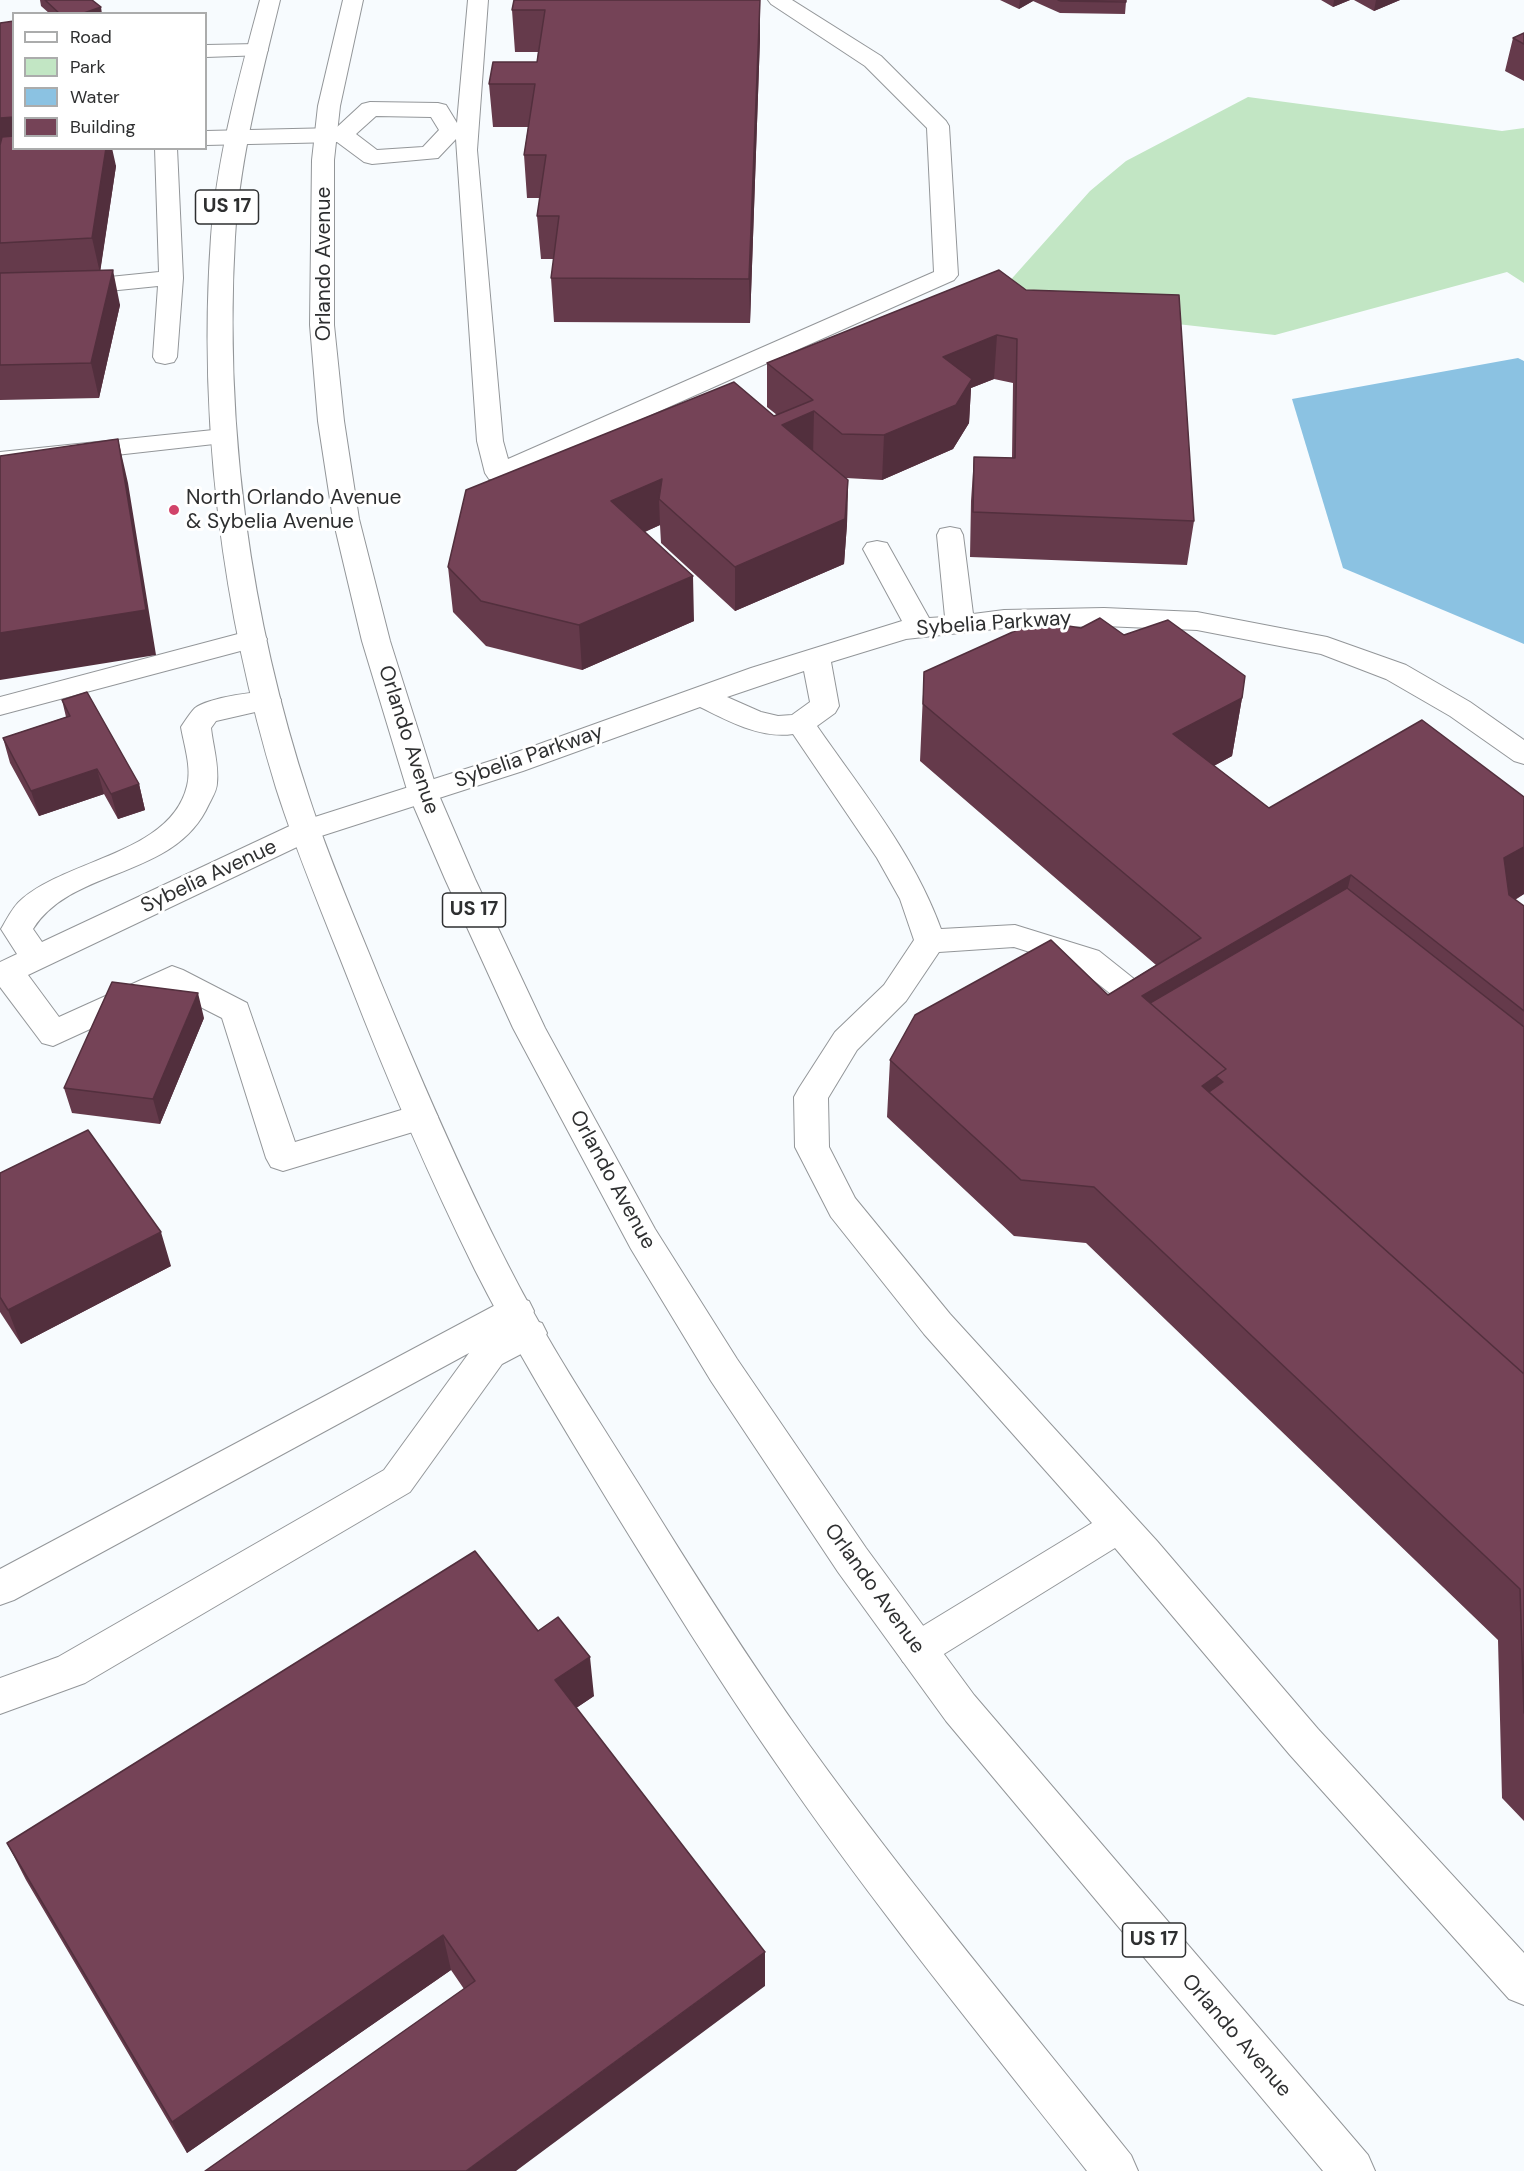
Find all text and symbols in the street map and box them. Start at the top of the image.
legend [12,12,207,150]
text: Road [70,25,112,49]
text: Park [70,55,106,79]
text: Water [70,85,120,109]
text: Building [70,115,135,139]
street label: Orlando Avenue [311,187,337,341]
road number: US 17 [196,190,258,224]
place label: North Orlando Avenue & Sybelia Avenue [186,485,401,535]
marker: North Orlando Avenue & Sybelia Avenue [167,503,181,517]
street label: Sybelia Parkway [916,606,1072,642]
street label: Orlando Avenue [372,663,444,817]
street label: Sybelia Parkway [451,720,607,794]
street label: Sybelia Avenue [137,835,281,919]
road number: US 17 [442,893,506,927]
street label: Orlando Avenue [563,1106,661,1254]
street label: Orlando Avenue [818,1519,930,1659]
road number: US 17 [1122,1923,1186,1957]
street label: Orlando Avenue [1176,1969,1296,2103]

